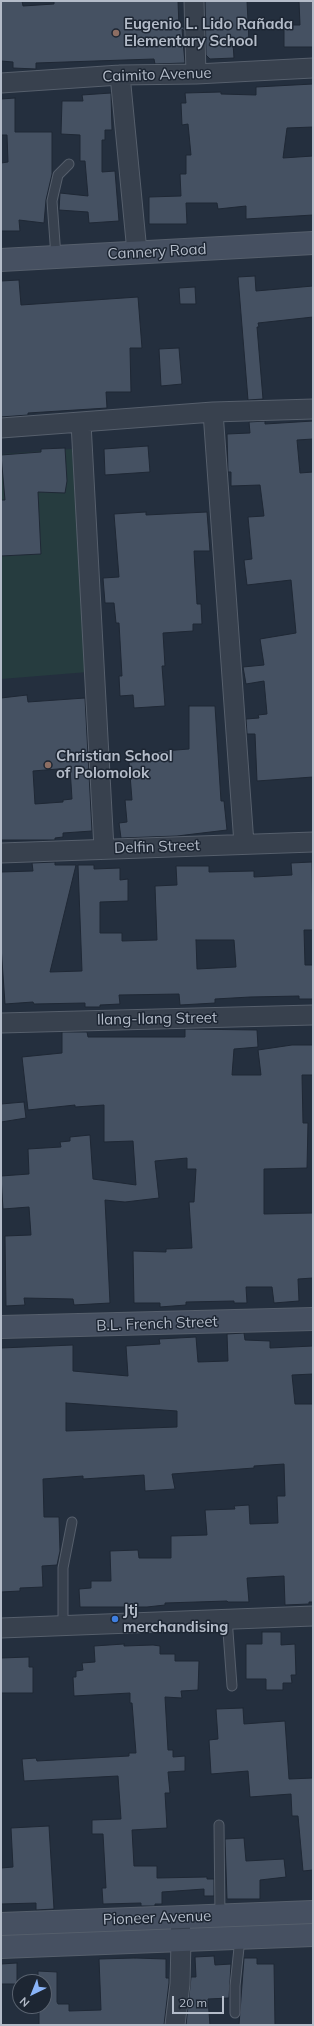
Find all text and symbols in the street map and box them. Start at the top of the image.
place label: Eugenio L. Lido Rañada Elementary School [124,15,293,50]
marker: Eugenio L. Lido Rañada Elementary School [111,28,121,38]
street label: Caimito Avenue [102,64,212,86]
street label: Cannery Road [107,240,207,264]
place label: Christian School of Polomolok [56,747,173,782]
marker: Christian School of Polomolok [43,760,53,770]
street label: Delfin Street [114,837,200,857]
street label: Ilang-Ilang Street [97,1009,217,1029]
street label: B.L. French Street [96,1313,218,1335]
place label: Jtj merchandising [123,1601,228,1636]
marker: Jtj merchandising [110,1614,120,1624]
street label: Pioneer Avenue [102,1907,212,1929]
north arrow [12,1974,52,2014]
scale bar [174,1988,226,2014]
text: N [17,1994,32,2010]
text: 20 m [179,1995,207,2010]

